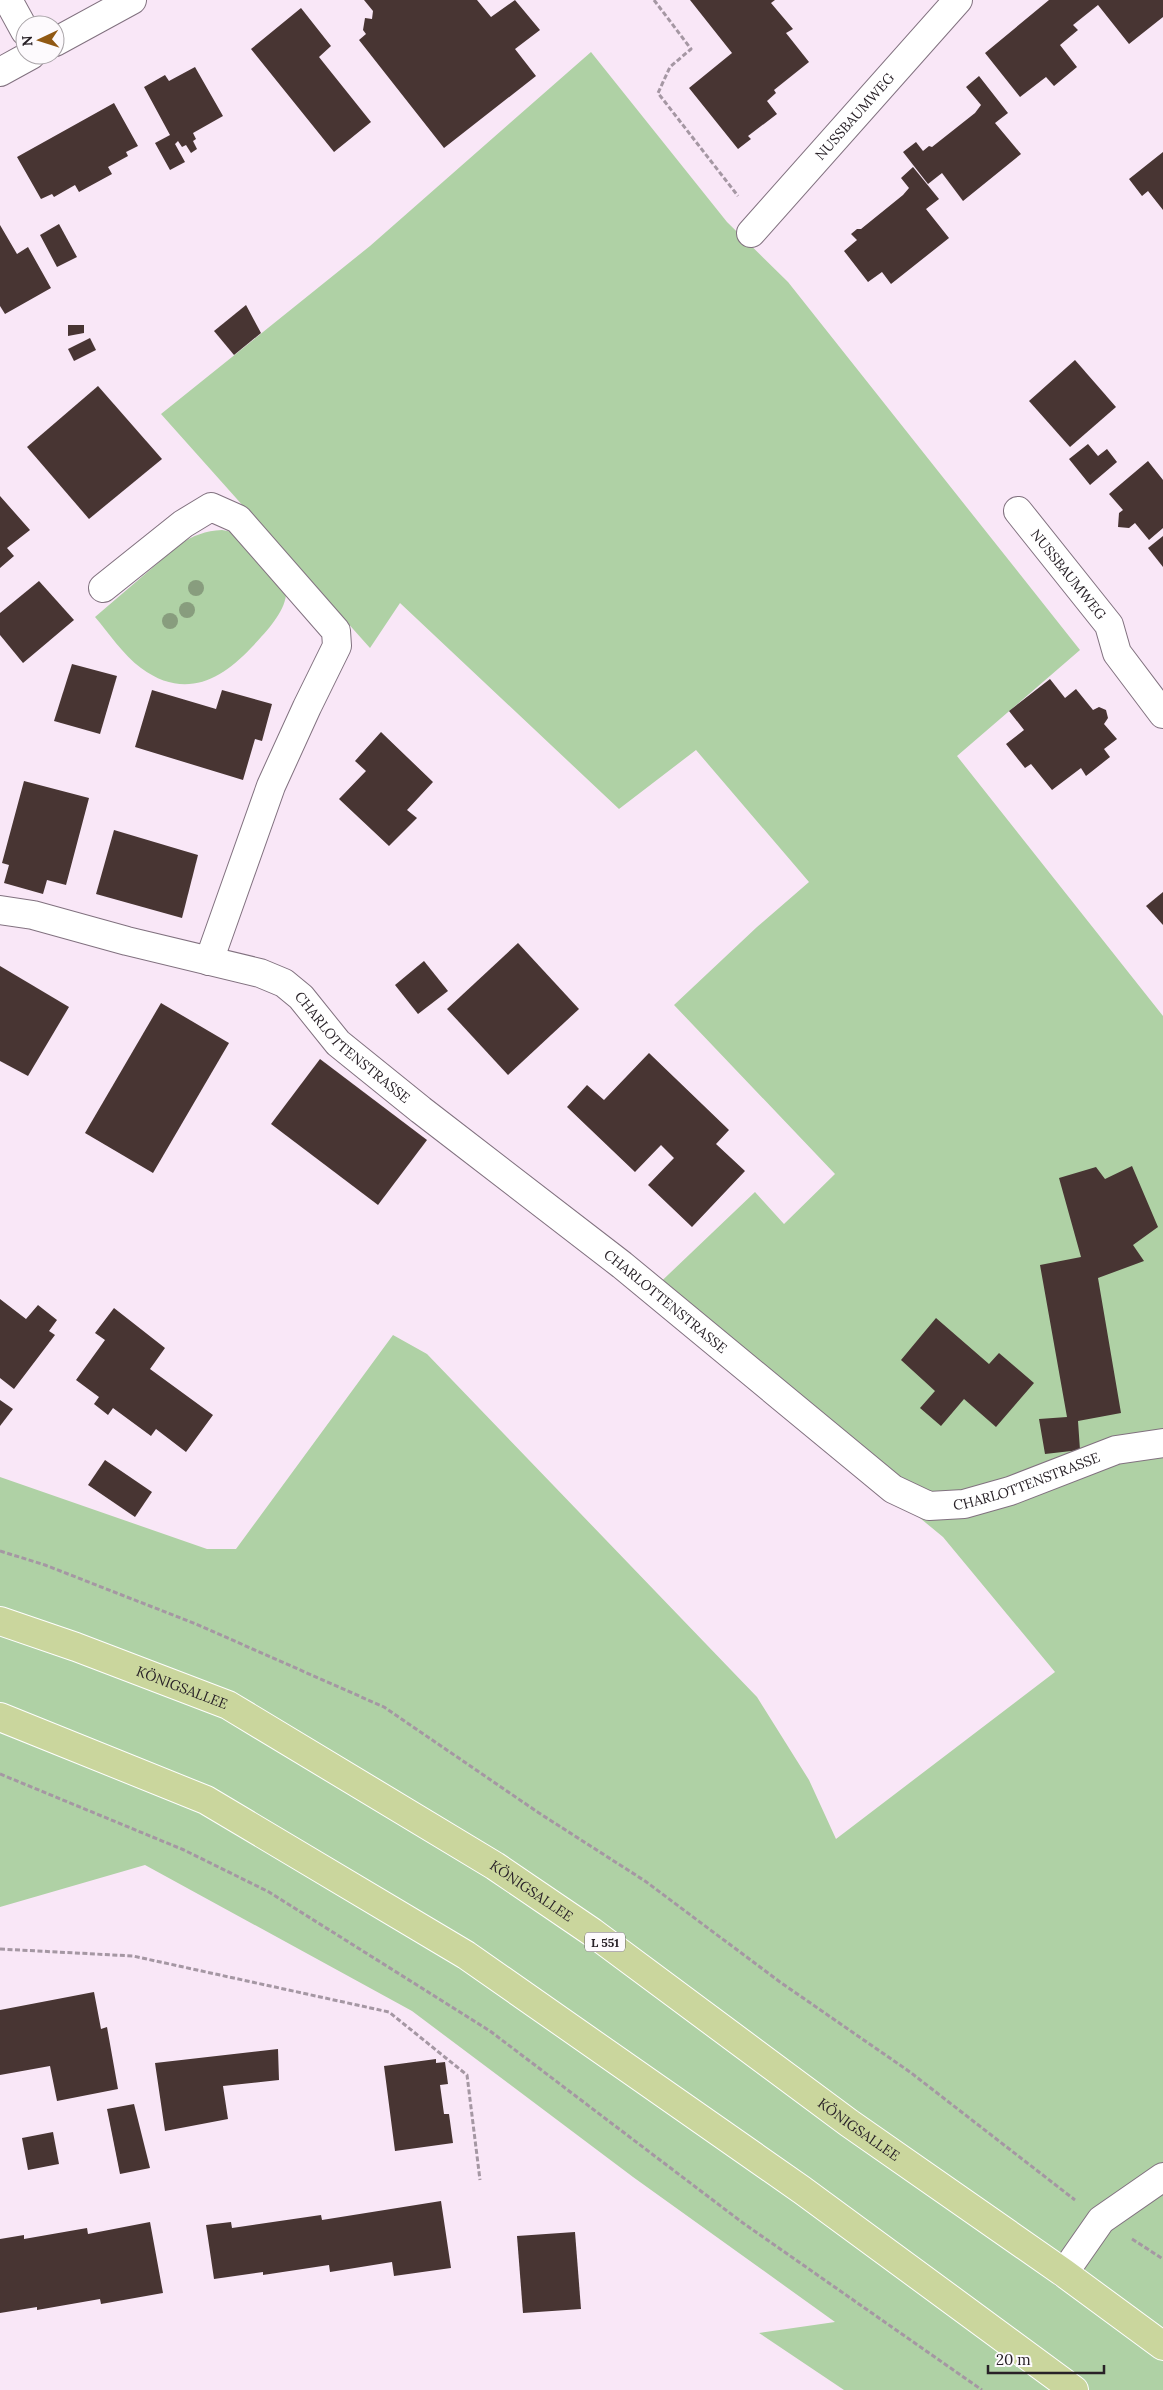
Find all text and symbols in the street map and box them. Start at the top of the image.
north arrow [15,15,65,65]
text: N [18,35,36,47]
street label: NUSSBAUMWEG [811,69,898,164]
street label: NUSSBAUMWEG [1027,525,1110,623]
street label: CHARLOTTENSTRASSE [291,988,414,1107]
street label: CHARLOTTENSTRASSE [600,1245,731,1357]
street label: CHARLOTTENSTRASSE [953,1448,1103,1514]
street label: KÖNIGSALLEE [134,1662,231,1713]
street label: KÖNIGSALLEE [487,1856,577,1926]
road number: L 551 [585,1932,625,1951]
street label: KÖNIGSALLEE [814,2094,904,2165]
scale bar [988,2342,1104,2374]
text: 20 m [996,2350,1031,2369]

